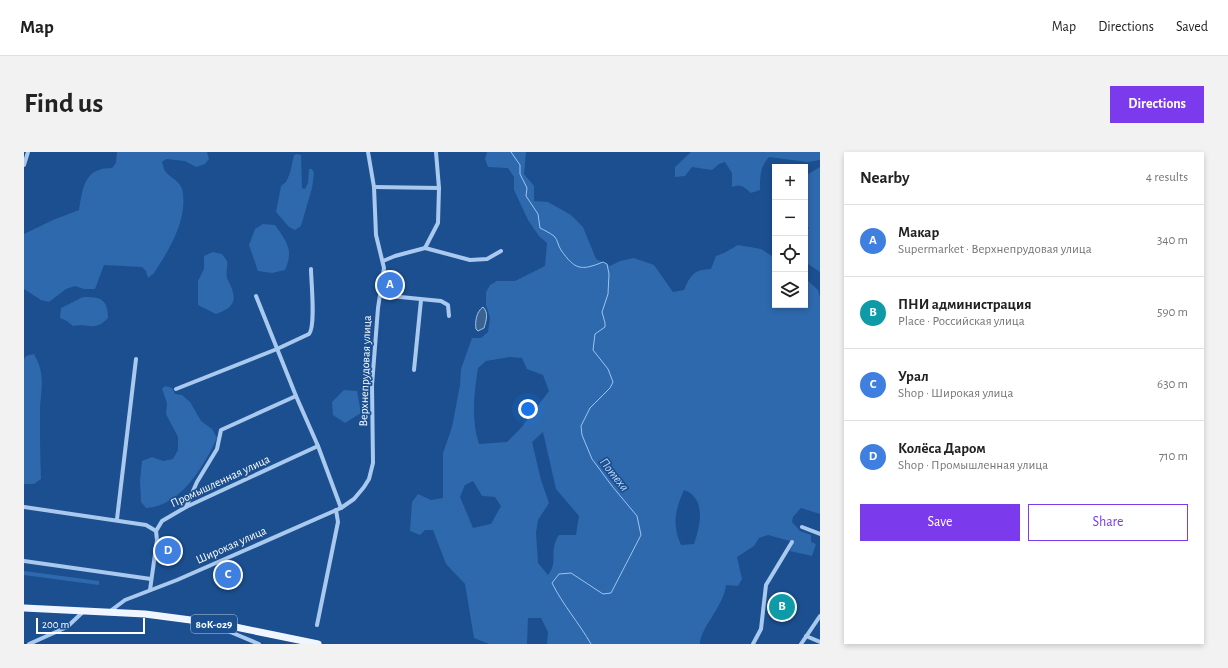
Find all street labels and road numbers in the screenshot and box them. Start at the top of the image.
street label: Верхнепрудовая улица [357,315,374,427]
street label: Промышленная улица [168,452,272,510]
street label: Широкая улица [194,524,269,567]
road number: 80К-029 [191,615,237,633]

